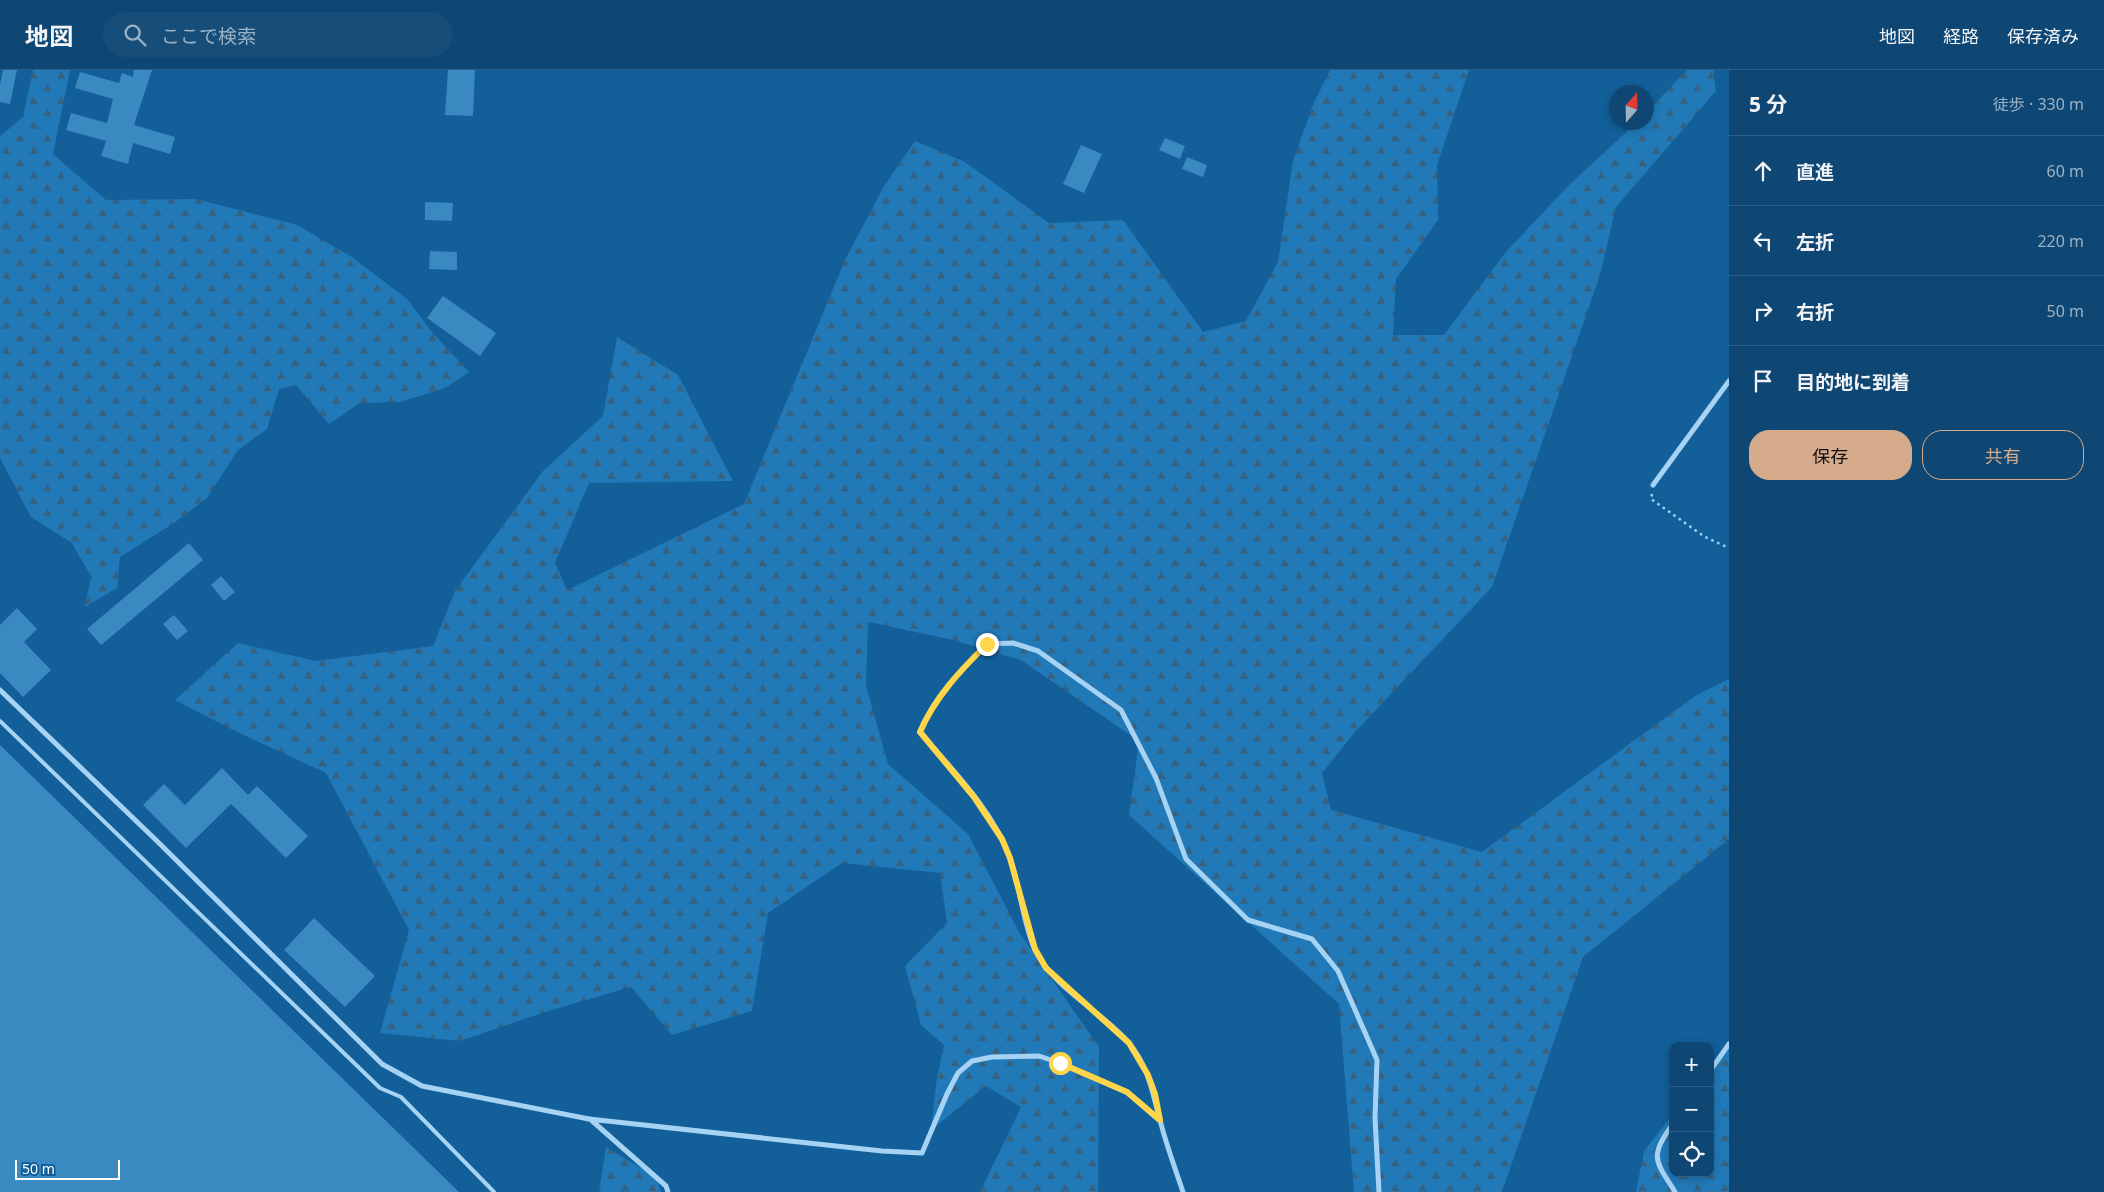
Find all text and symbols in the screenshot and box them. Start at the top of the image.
search box [103,12,453,57]
text: 地図 [25,19,73,52]
icon: search [121,21,149,49]
text: ここで検索 [161,23,256,49]
text: 地図 [1879,24,1915,48]
text: 経路 [1943,24,1979,48]
text: 保存済み [2007,24,2079,48]
north arrow [1609,85,1654,130]
text: 5 分 [1749,90,1787,118]
text: 徒歩 · 330 m [1993,93,2084,115]
icon: ahead [1749,157,1777,185]
text: 直進 [1796,159,1834,185]
text: 60 m [2047,160,2084,182]
icon: left [1749,227,1777,255]
text: 左折 [1796,229,1834,255]
text: 220 m [2037,230,2084,252]
icon: right [1749,297,1777,325]
text: 右折 [1796,299,1834,325]
text: 50 m [2047,300,2084,322]
icon: arrive [1749,367,1777,395]
text: 目的地に到着 [1796,369,1910,395]
button: 保存 [1749,430,1912,480]
button: 共有 [1922,430,2084,480]
route end [976,633,999,656]
map controls [1669,1042,1714,1177]
button: + [1669,1042,1714,1087]
route start [1049,1052,1072,1075]
button: − [1669,1087,1714,1132]
button: locate [1669,1132,1714,1177]
scale bar [15,1157,120,1180]
text: 50 m [22,1159,55,1178]

